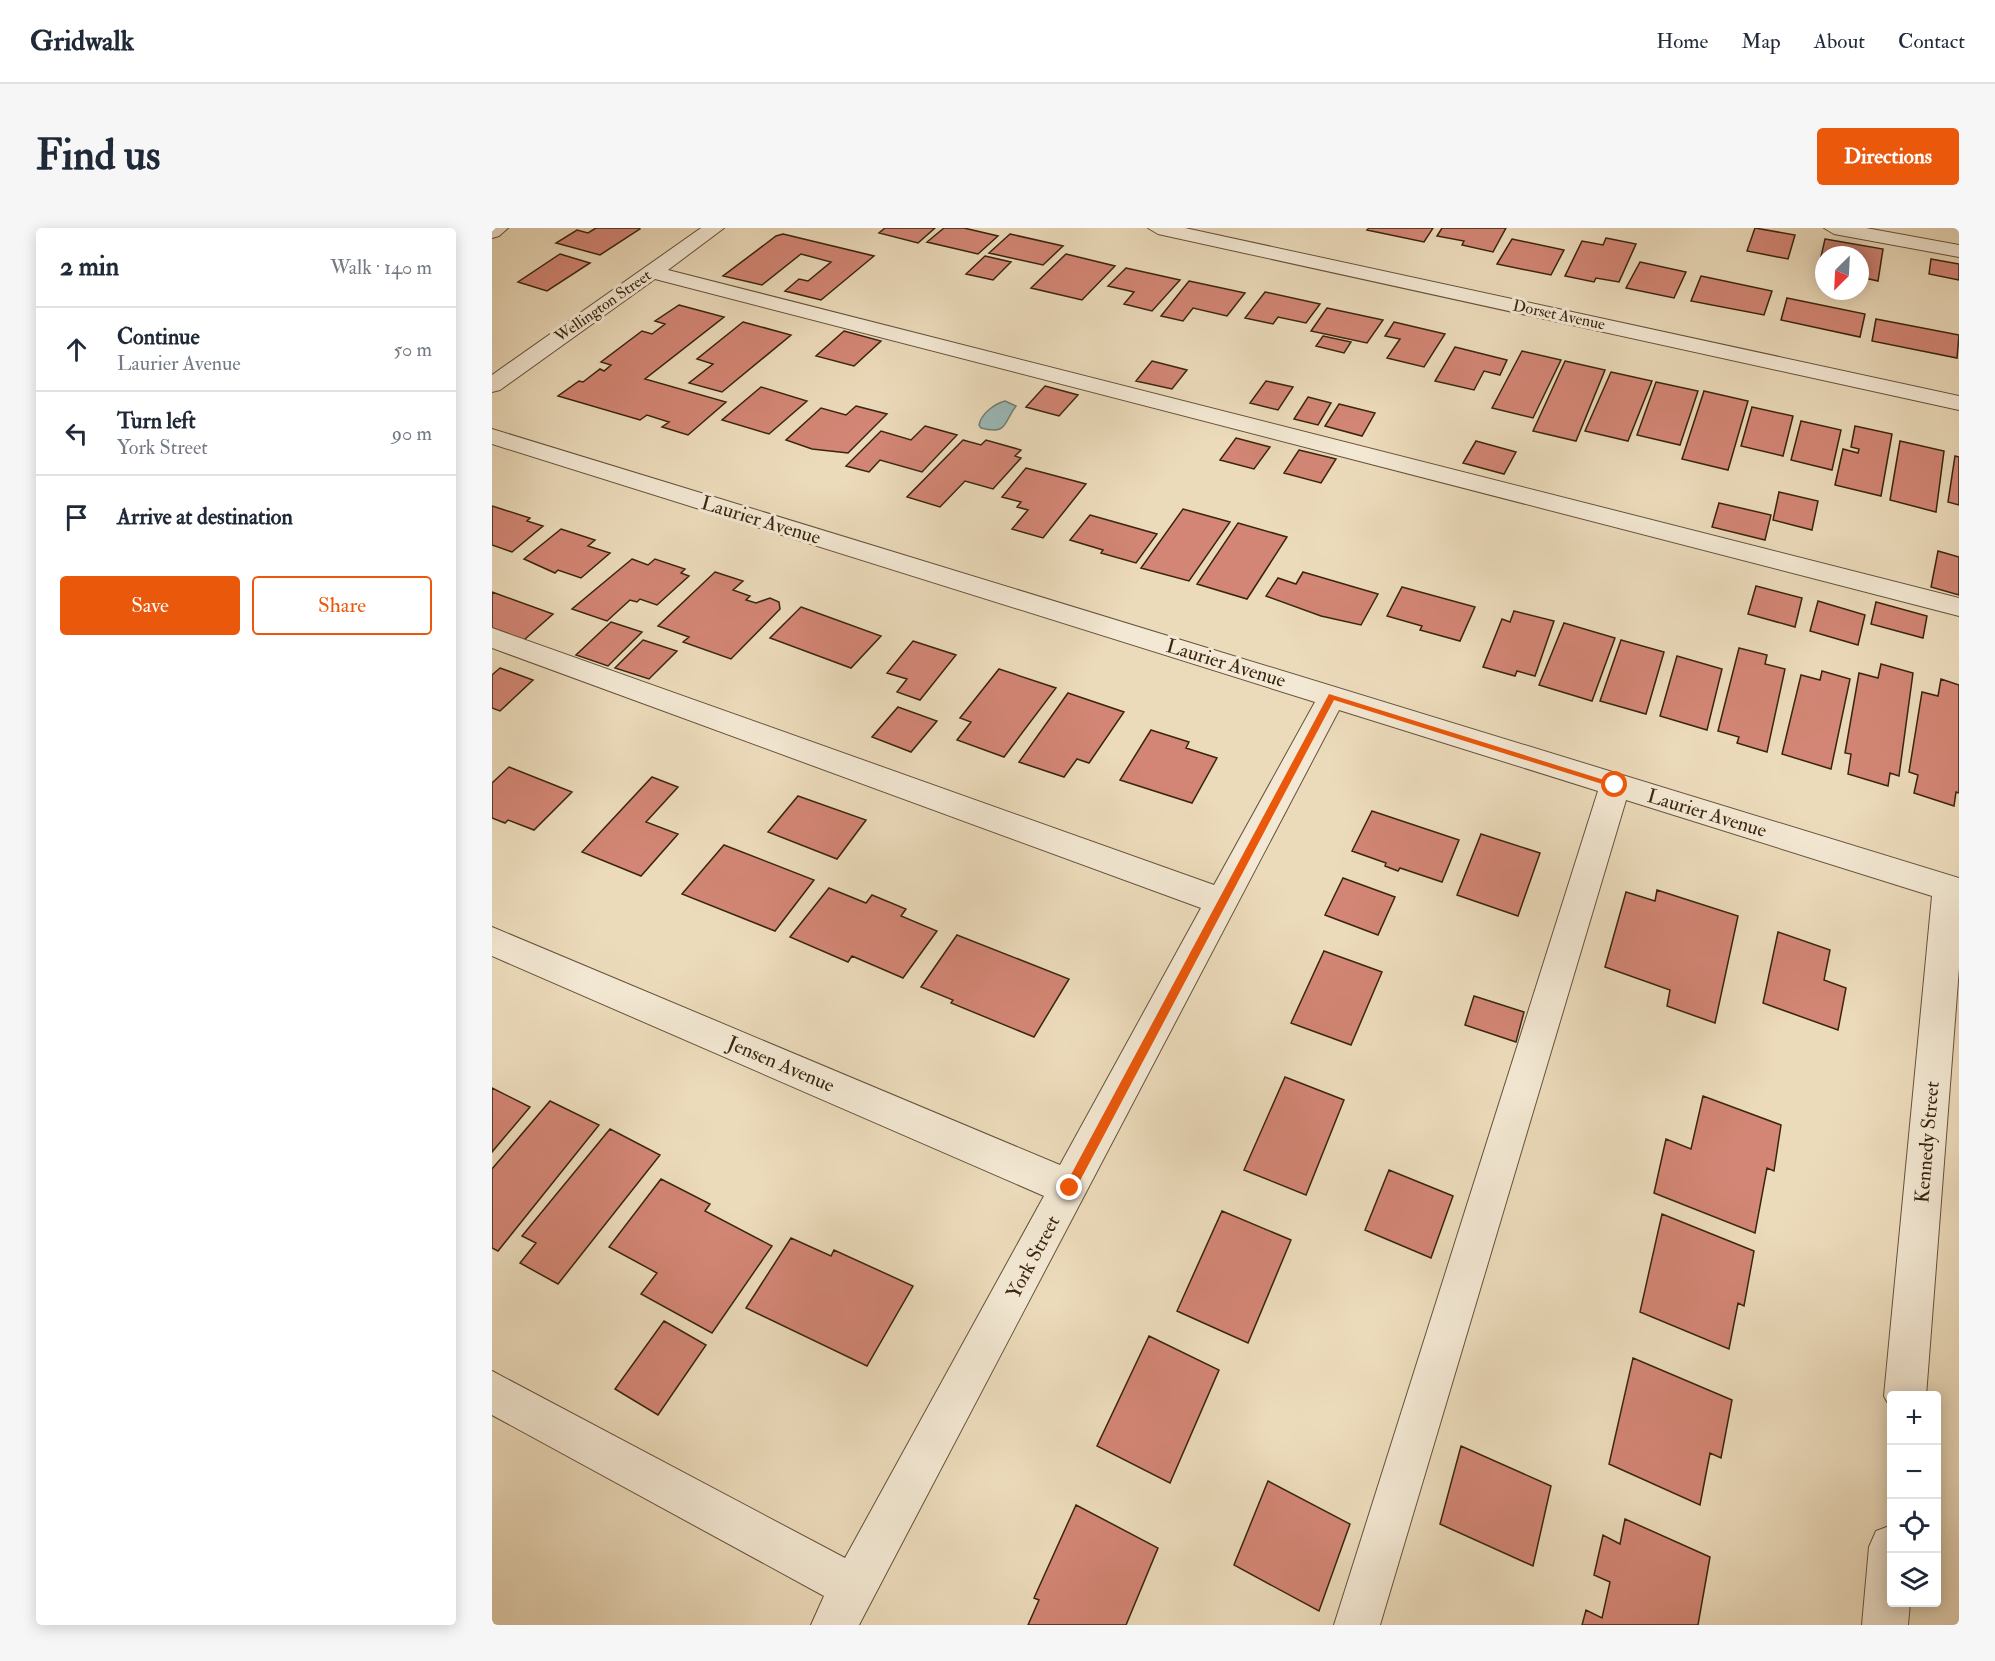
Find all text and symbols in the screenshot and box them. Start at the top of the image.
text: Gridwalk [30,24,134,59]
text: Home [1656,28,1708,55]
text: Map [1741,28,1781,55]
text: About [1814,28,1865,55]
text: Contact [1898,28,1965,55]
button: Directions [1817,128,1959,185]
text: Find us [36,130,160,182]
north arrow [1815,246,1869,300]
text: 2 min [60,251,119,283]
text: Walk · 140 m [330,255,432,280]
street label: Wellington Street [550,265,655,347]
street label: Dorset Avenue [1511,295,1607,335]
text: Continue [117,323,200,351]
icon: ahead [60,333,93,366]
text: 50 m [393,337,432,362]
text: Laurier Avenue [117,351,241,376]
text: Turn left [117,407,196,435]
icon: left [60,417,93,450]
text: 90 m [392,421,432,446]
text: York Street [117,435,208,460]
street label: Laurier Avenue [698,490,824,550]
icon: arrive [60,501,93,534]
text: Arrive at destination [117,503,293,531]
button: Save [60,576,240,635]
button: Share [252,576,432,635]
street label: Laurier Avenue [1163,633,1289,693]
route start [1601,771,1627,797]
street label: Laurier Avenue [1644,783,1770,843]
street label: Jensen Avenue [723,1030,838,1098]
street label: Kennedy Street [1909,1080,1945,1204]
route end [1056,1174,1082,1200]
street label: York Street [1001,1211,1066,1303]
map controls [1887,1391,1941,1607]
button: + [1887,1391,1941,1445]
button: − [1887,1445,1941,1499]
button: locate [1887,1499,1941,1553]
button: layers [1887,1553,1941,1607]

